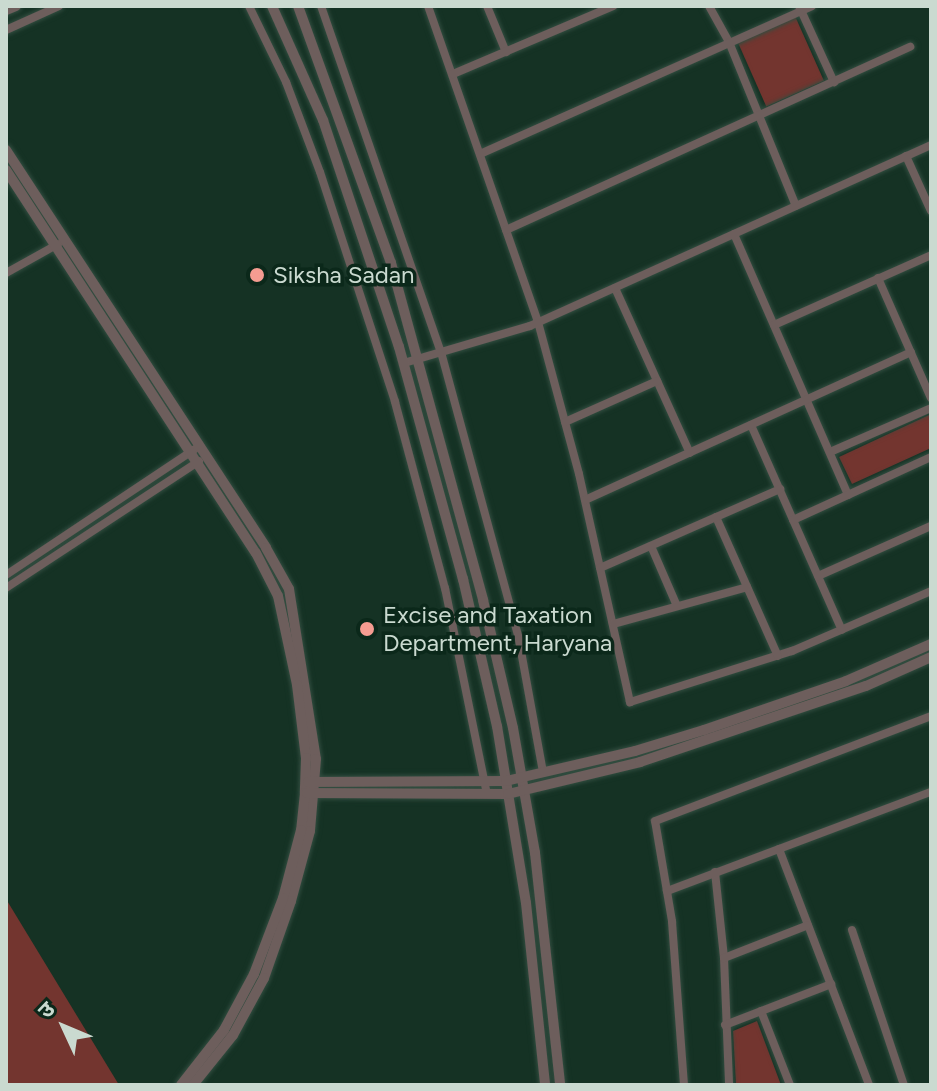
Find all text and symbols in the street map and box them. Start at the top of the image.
place label: Siksha Sadan [273,261,414,289]
marker: Siksha Sadan [248,266,266,284]
place label: Excise and Taxation Department, Haryana [383,601,612,657]
marker: Excise and Taxation Department, Haryana [358,620,376,638]
north arrow [24,987,104,1067]
text: उ [32,996,61,1024]

